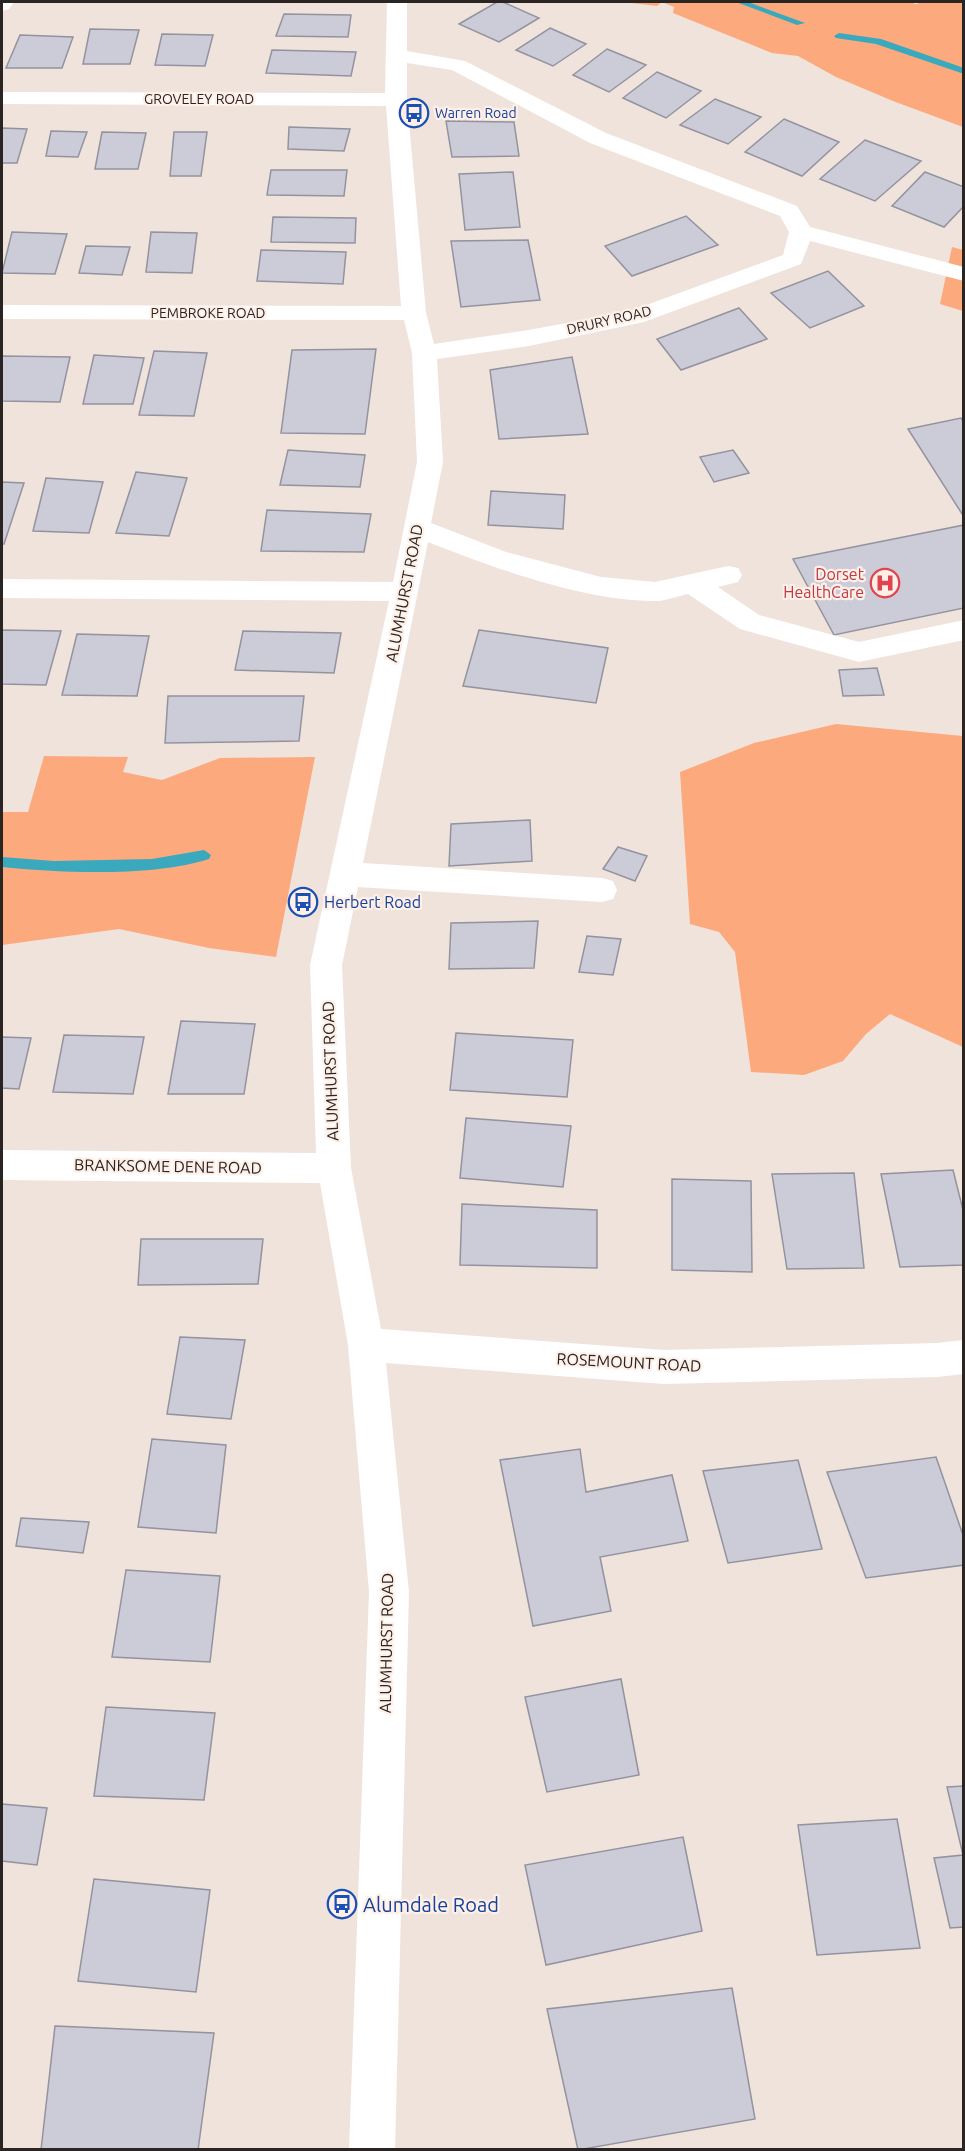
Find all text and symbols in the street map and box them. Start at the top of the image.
street label: GROVELEY ROAD [144,91,254,107]
bus stop icon: Warren Road [398,97,430,129]
place label: Warren Road [435,105,517,121]
street label: DRURY ROAD [565,302,653,338]
street label: PEMBROKE ROAD [151,305,266,321]
street label: ALUMHURST ROAD [382,522,426,664]
place label: Dorset HealthCare [783,565,865,601]
hospital icon: Dorset HealthCare [869,567,901,599]
bus stop icon: Herbert Road [287,886,319,918]
place label: Herbert Road [324,893,421,911]
street label: ALUMHURST ROAD [319,1001,341,1141]
street label: BRANKSOME DENE ROAD [74,1155,262,1177]
street label: ROSEMOUNT ROAD [556,1349,702,1375]
street label: ALUMHURST ROAD [376,1573,396,1713]
bus stop icon: Alumdale Road [326,1888,358,1920]
place label: Alumdale Road [363,1893,499,1916]

